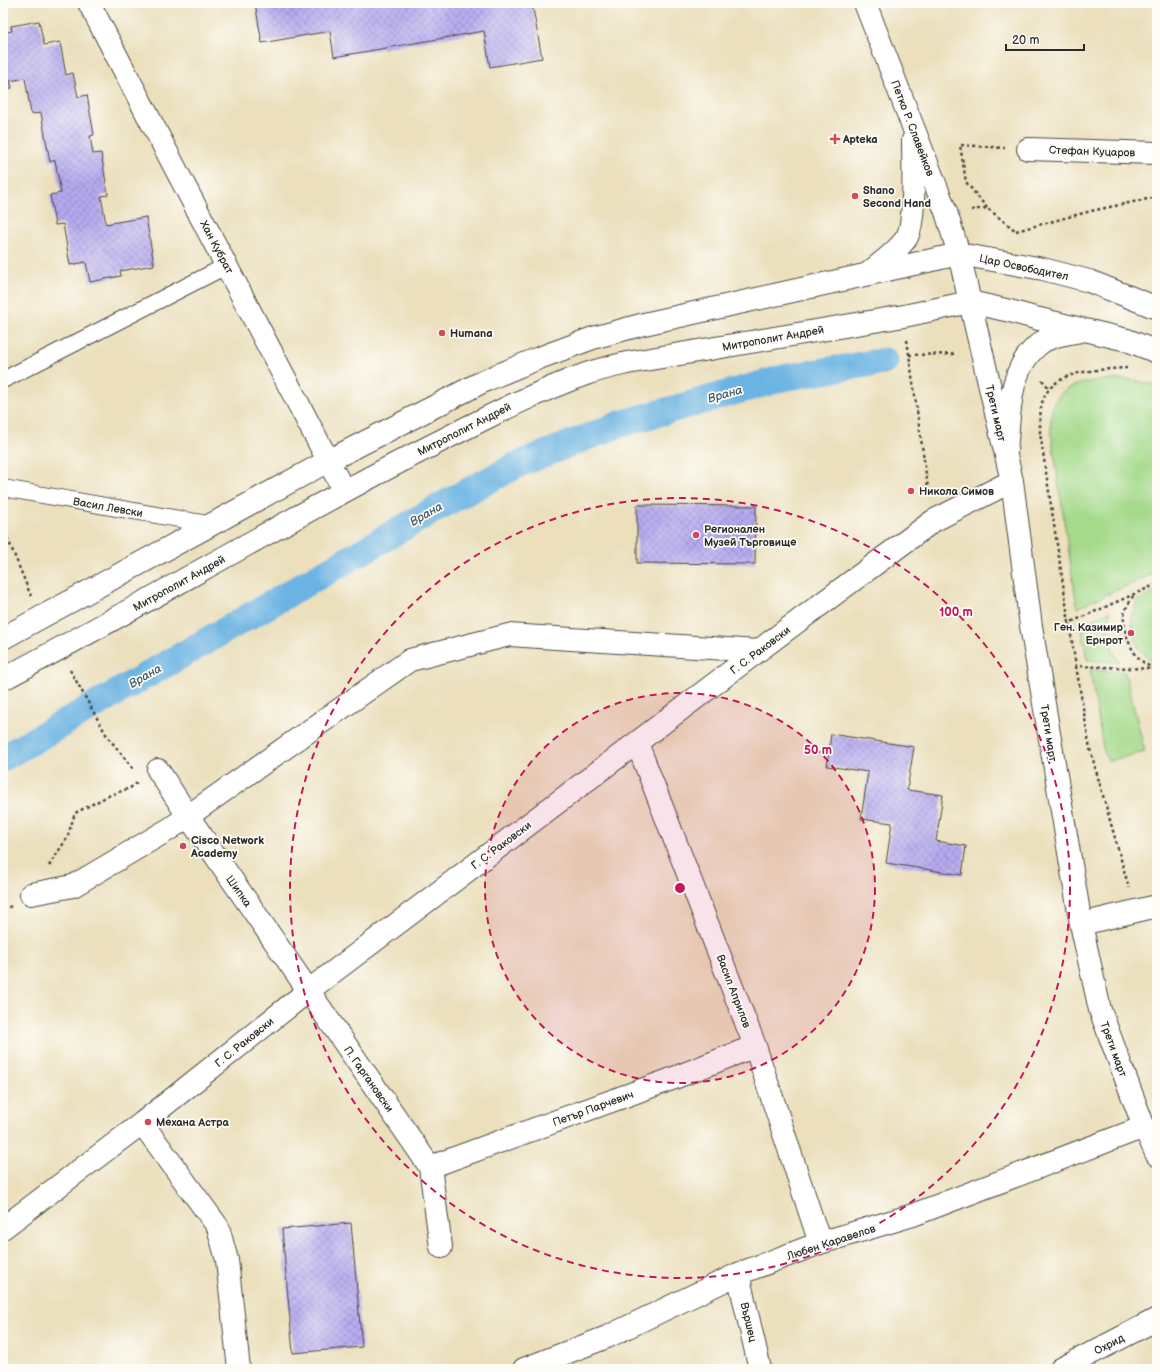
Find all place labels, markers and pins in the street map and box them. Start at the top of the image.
place label: Apteka [842,133,878,146]
marker: Apteka [830,134,840,144]
place label: Shano Second Hand [863,184,931,210]
marker: Shano Second Hand [850,191,860,201]
place label: Humana [450,327,492,340]
marker: Humana [437,328,447,338]
place label: Никола Симов [919,485,994,498]
marker: Никола Симов [906,486,916,496]
place label: Регионален Музей Търговище [704,523,796,549]
marker: Регионален Музей Търговище [691,530,701,540]
place label: Ген. Казимир Ернрот [1054,621,1124,647]
marker: Ген. Казимир Ернрот [1126,628,1136,638]
place label: Cisco Network Academy [190,834,264,860]
marker: Cisco Network Academy [178,841,188,851]
centre of rings [673,881,687,895]
place label: Механа Астра [156,1116,229,1129]
marker: Механа Астра [143,1117,153,1127]

